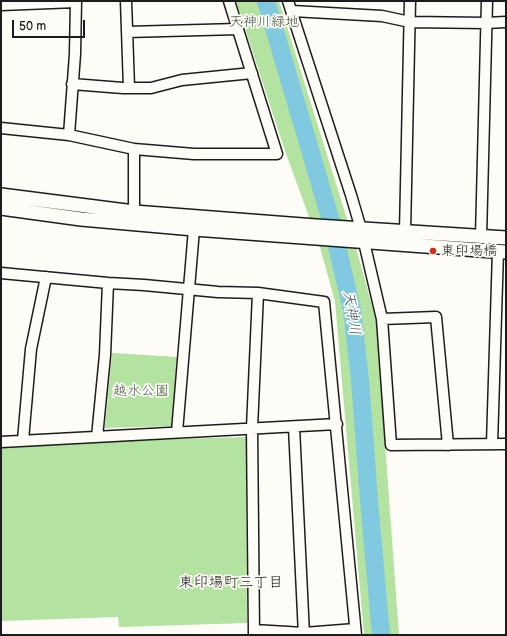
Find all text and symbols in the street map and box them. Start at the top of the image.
scale bar [14,12,87,38]
park label: 天神川緑地 [229,14,299,30]
text: 50 m [19,19,46,34]
place label: 東印場橋 [441,243,497,259]
marker: 東印場橋 [428,246,438,256]
water label: 天神川 [338,289,364,337]
park label: 越水公園 [113,383,169,399]
district label: 東印場町三丁目 [179,574,283,592]

